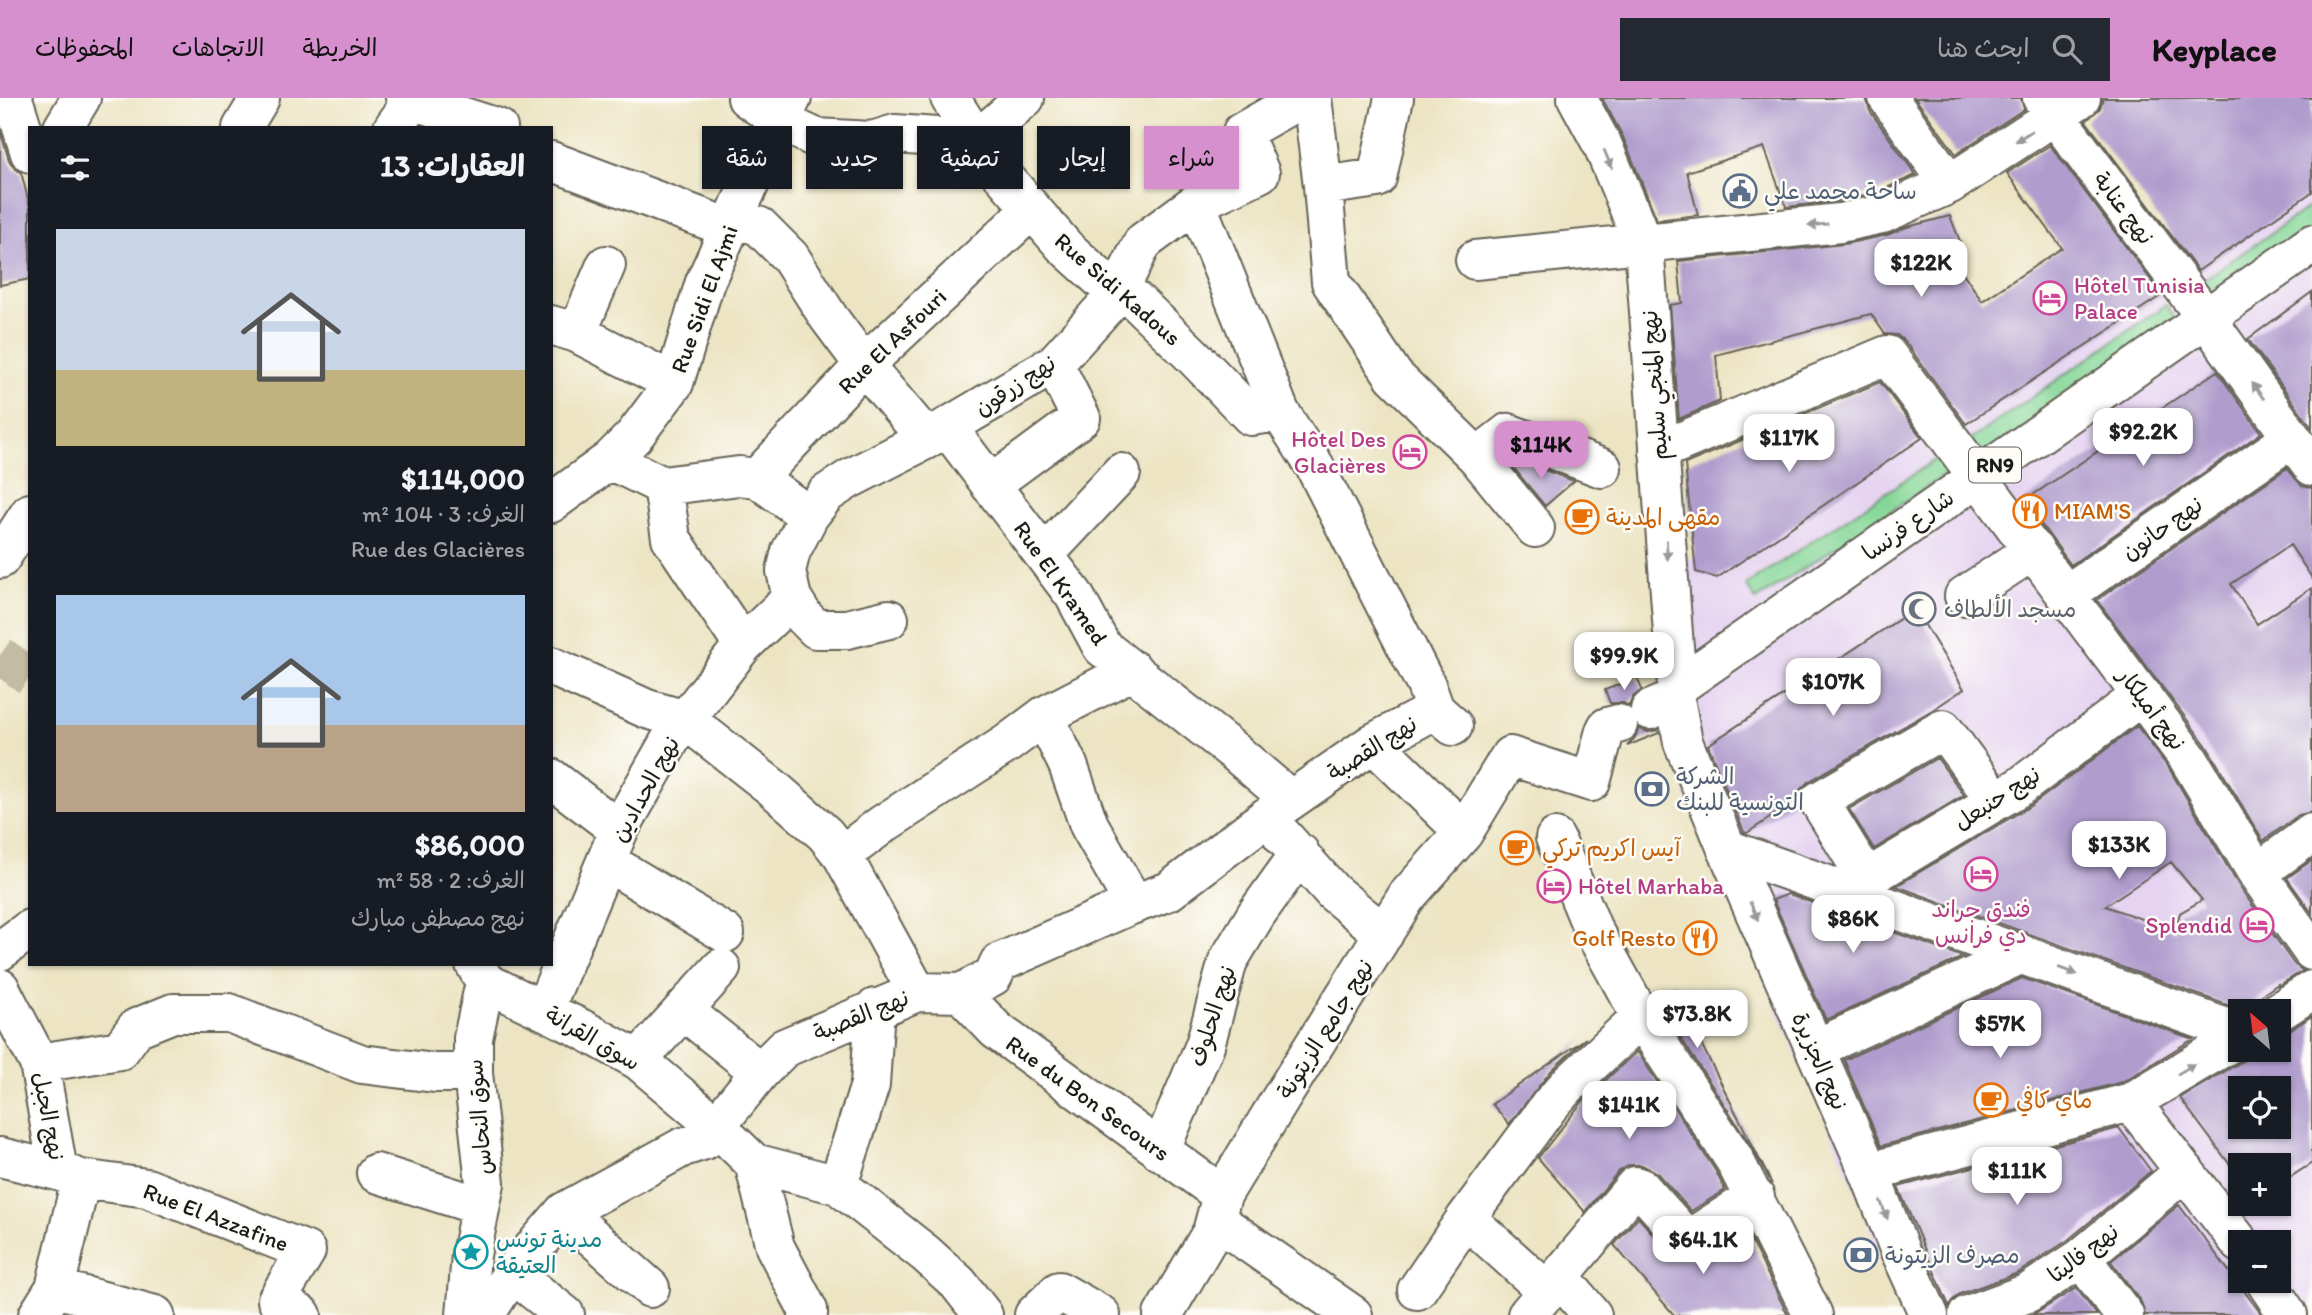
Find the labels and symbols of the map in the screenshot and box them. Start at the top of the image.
one-way arrow [2014,129,2034,142]
one-way arrow [1603,148,1614,169]
street label: نهج عنابة [2086,166,2160,251]
public building icon: ساحة محمد علي [1721,172,1759,210]
place label: ساحة محمد علي [1764,177,1917,212]
one-way arrow [1807,220,1829,231]
street label: Rue Sidi El Ajmi [664,221,744,377]
street label: Rue Sidi Kadous [1049,227,1187,351]
pin: $122K [1872,240,1970,299]
place label: Hôtel Tunisia Palace [2074,271,2205,325]
hotel icon: Hôtel Tunisia Palace [2031,279,2069,317]
street label: Rue El Asfouri [832,282,952,400]
street label: نهج المنجي سليم [1635,309,1680,461]
street label: نهج زرقون [969,348,1062,423]
one-way arrow [2251,382,2265,400]
pin: $92.2K [2086,408,2200,468]
pin: $117K [1740,414,1838,474]
pin: $114K [1492,422,1590,481]
place label: Hôtel Des Glacières [1291,425,1386,479]
hotel icon: Hôtel Des Glacières [1391,433,1429,471]
road number: RN9 [1969,448,2021,482]
street label: شارع فرنسا [1857,483,1960,568]
street label: نهج حانون [2116,490,2209,568]
restaurant icon: MIAM'S [2011,492,2049,530]
place label: MIAM'S [2054,497,2131,525]
cafe icon: مقهى المدينة [1563,498,1601,536]
place label: مقهى المدينة [1606,503,1720,532]
street label: Rue El Kramed [1008,515,1114,651]
one-way arrow [1662,539,1673,561]
mosque icon: مسجد الألطاف [1900,590,1938,628]
place label: مسجد الألطاف [1944,593,2076,623]
pin: $99.9K [1567,632,1681,692]
pin: $107K [1784,658,1882,718]
street label: نهج أميلكار [2109,661,2192,757]
street label: نهج القصبة [1322,709,1423,788]
street label: نهج الحدادين [604,731,687,848]
street label: نهج حنبعل [1949,760,2046,838]
place label: الشركة التونسية للبنك [1676,762,1804,817]
bank icon: الشركة التونسية للبنك [1633,770,1671,808]
pin: $133K [2070,822,2168,881]
cafe icon: آيس اكريم تركي [1498,829,1536,867]
place label: آيس اكريم تركي [1542,834,1682,869]
hotel icon: فندق جراند دي فرانس [1962,855,2000,893]
hotel icon: Hôtel Marhaba [1535,867,1573,905]
place label: Hôtel Marhaba [1578,872,1724,900]
place label: فندق جراند دي فرانس [1931,895,2031,952]
pin: $86K [1812,896,1894,955]
one-way arrow [1748,901,1760,921]
hotel icon: Splendid [2238,906,2276,944]
place label: Splendid [2145,911,2232,939]
restaurant icon: Golf Resto [1681,919,1719,957]
place label: Golf Resto [1572,924,1676,952]
street label: نهج جامع الزيتونة [1271,954,1382,1106]
street label: نهج الحلوف [1183,962,1243,1071]
one-way arrow [2058,966,2079,977]
street label: نهج القصبة [809,983,914,1049]
pin: $73.8K [1640,990,1754,1050]
north arrow [2228,999,2291,1062]
street label: سوق القرانة [540,1000,646,1076]
pin: $57K [1959,1000,2041,1060]
street label: نهج الجزيرة [1784,1008,1854,1115]
street label: Rue du Bon Secours [1001,1029,1175,1167]
street label: سوق النحاس [460,1058,498,1176]
one-way arrow [2176,1063,2195,1075]
street label: نهج الجبل [25,1069,71,1163]
cafe icon: ماي كافي [1972,1081,2010,1119]
pin: $141K [1580,1082,1678,1141]
place label: ماي كافي [2016,1086,2092,1117]
pin: $111K [1968,1148,2066,1207]
street label: Rue El Azzafine [139,1176,293,1258]
one-way arrow [1878,1199,1889,1220]
pin: $64.1K [1646,1216,1760,1276]
street label: نهج فاليتا [2042,1217,2125,1290]
place label: مدينة تونس العتيقة [496,1225,602,1279]
place icon: مدينة تونس العتيقة [452,1233,490,1271]
bank icon: مصرف الزيتونة [1842,1236,1880,1274]
place label: مصرف الزيتونة [1885,1241,2020,1270]

